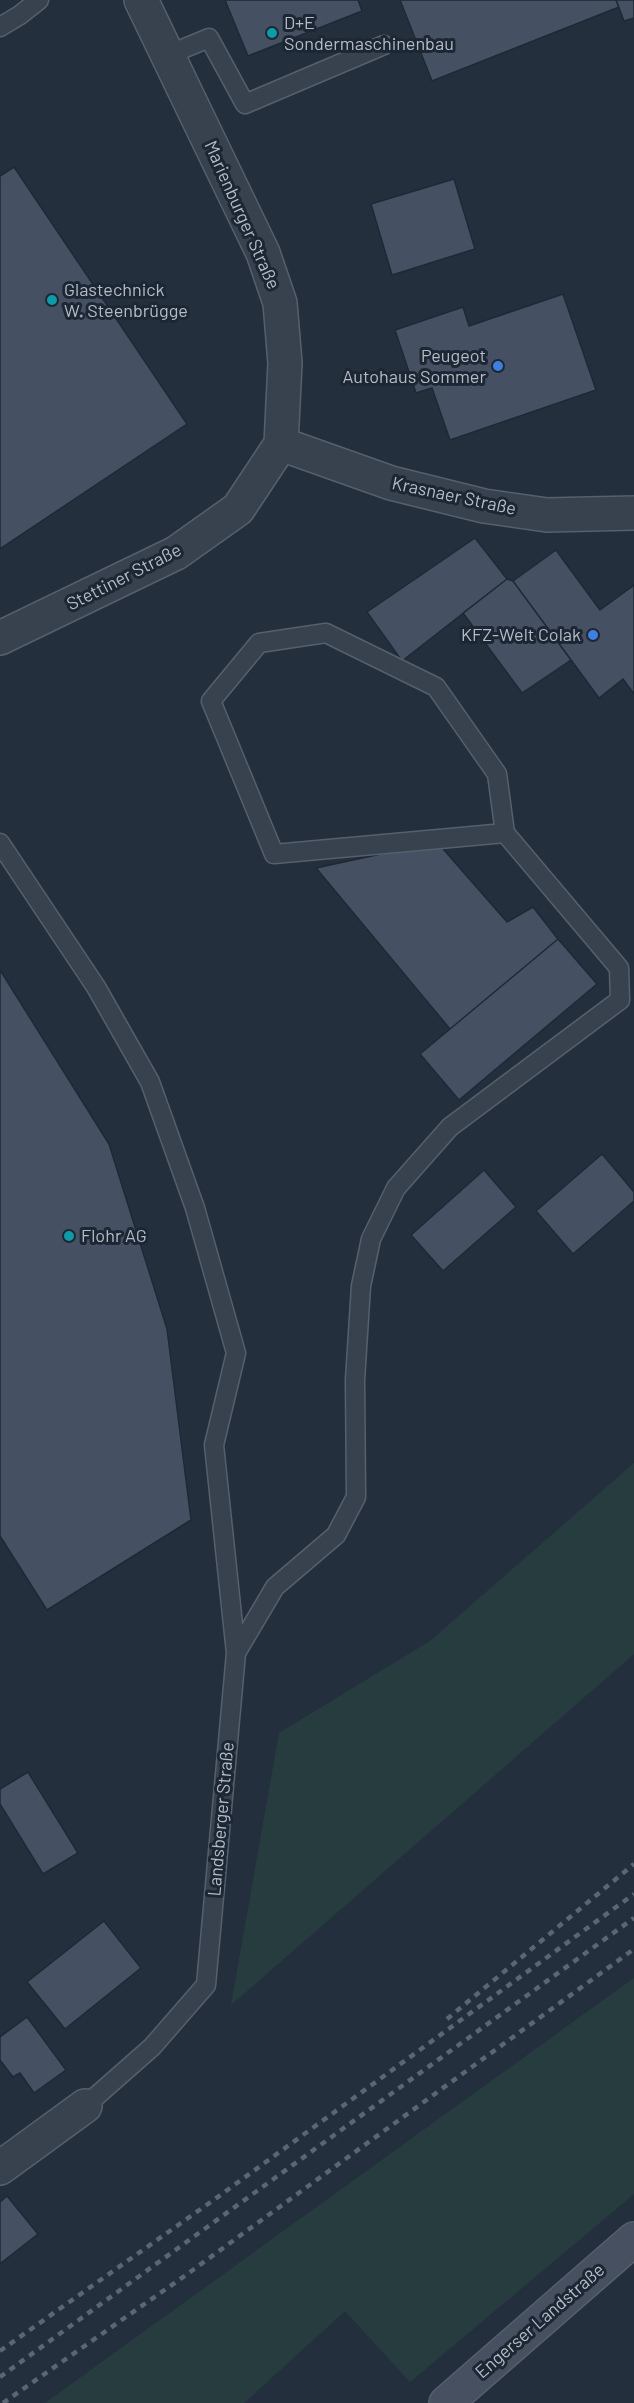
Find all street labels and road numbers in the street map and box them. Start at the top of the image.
street label: Marienburger Straße [200,137,284,293]
street label: Krasnaer Straße [390,472,518,520]
street label: Stettiner Straße [63,539,185,615]
street label: Landsberger Straße [203,1741,239,1897]
street label: Engerser Landstraße [471,2259,609,2383]

